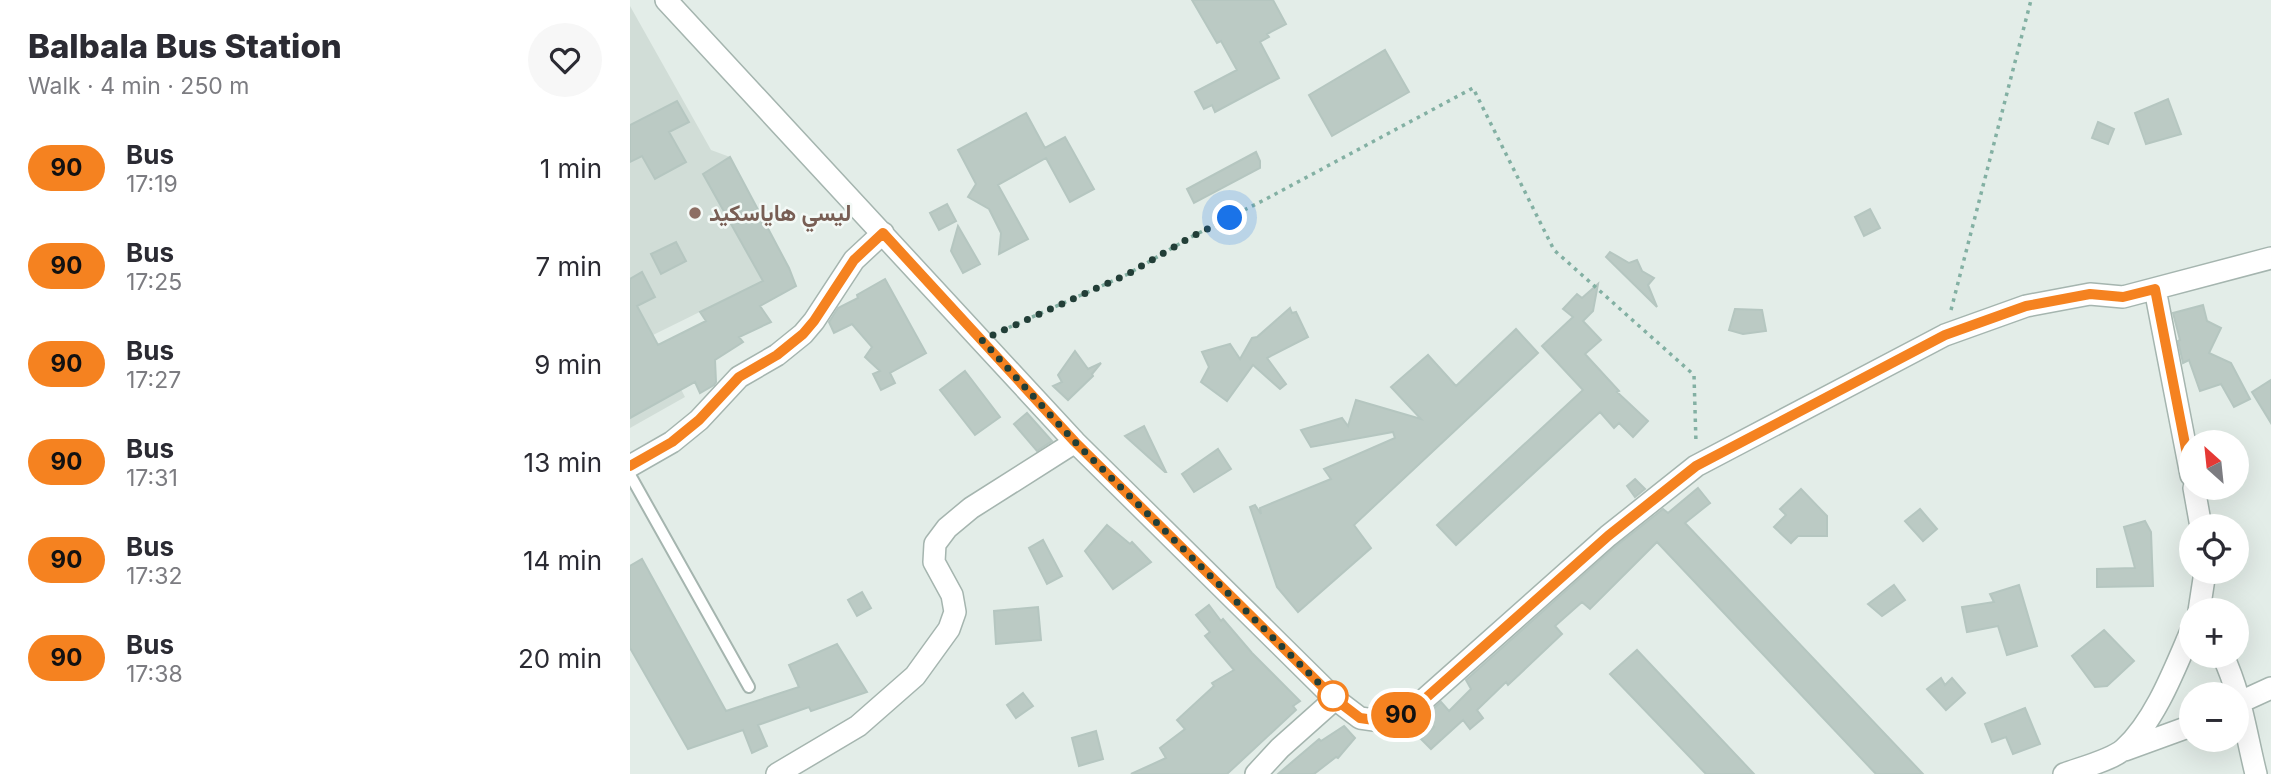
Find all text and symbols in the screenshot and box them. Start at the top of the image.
button: heart [528,23,602,97]
text: Balbala Bus Station [28,26,342,66]
text: Walk · 4 min · 250 m [28,72,250,100]
text: Bus [126,139,174,170]
text: 90 [51,153,82,182]
text: 1 min [540,153,602,184]
text: 17:19 [126,170,178,198]
place label: ليسي هاياسكيد [709,199,851,233]
your location [1212,200,1247,235]
marker: ليسي هاياسكيد [687,205,703,221]
text: Bus [126,237,174,268]
text: 90 [51,251,82,280]
text: 7 min [536,251,602,282]
text: 17:25 [126,268,182,296]
text: Bus [126,335,174,366]
text: 90 [51,349,82,378]
text: 9 min [534,349,602,380]
text: 17:27 [126,366,181,394]
north arrow [2179,430,2249,500]
map controls [2179,430,2249,752]
text: Bus [126,433,174,464]
text: 90 [51,447,82,476]
text: 13 min [524,447,602,478]
text: 17:31 [126,464,178,492]
button: locate [2179,514,2249,584]
text: Bus [126,531,174,562]
text: 90 [51,545,82,574]
text: 14 min [523,545,602,576]
text: 17:32 [126,562,182,590]
button: + [2179,598,2249,668]
text: Bus [126,629,174,660]
text: 90 [51,643,82,672]
text: 20 min [518,643,602,674]
text: 17:38 [126,660,183,688]
unlabelled marker [1318,681,1348,711]
button: − [2179,682,2249,752]
line badge: 90 [1370,692,1432,738]
text: 90 [1385,700,1417,729]

